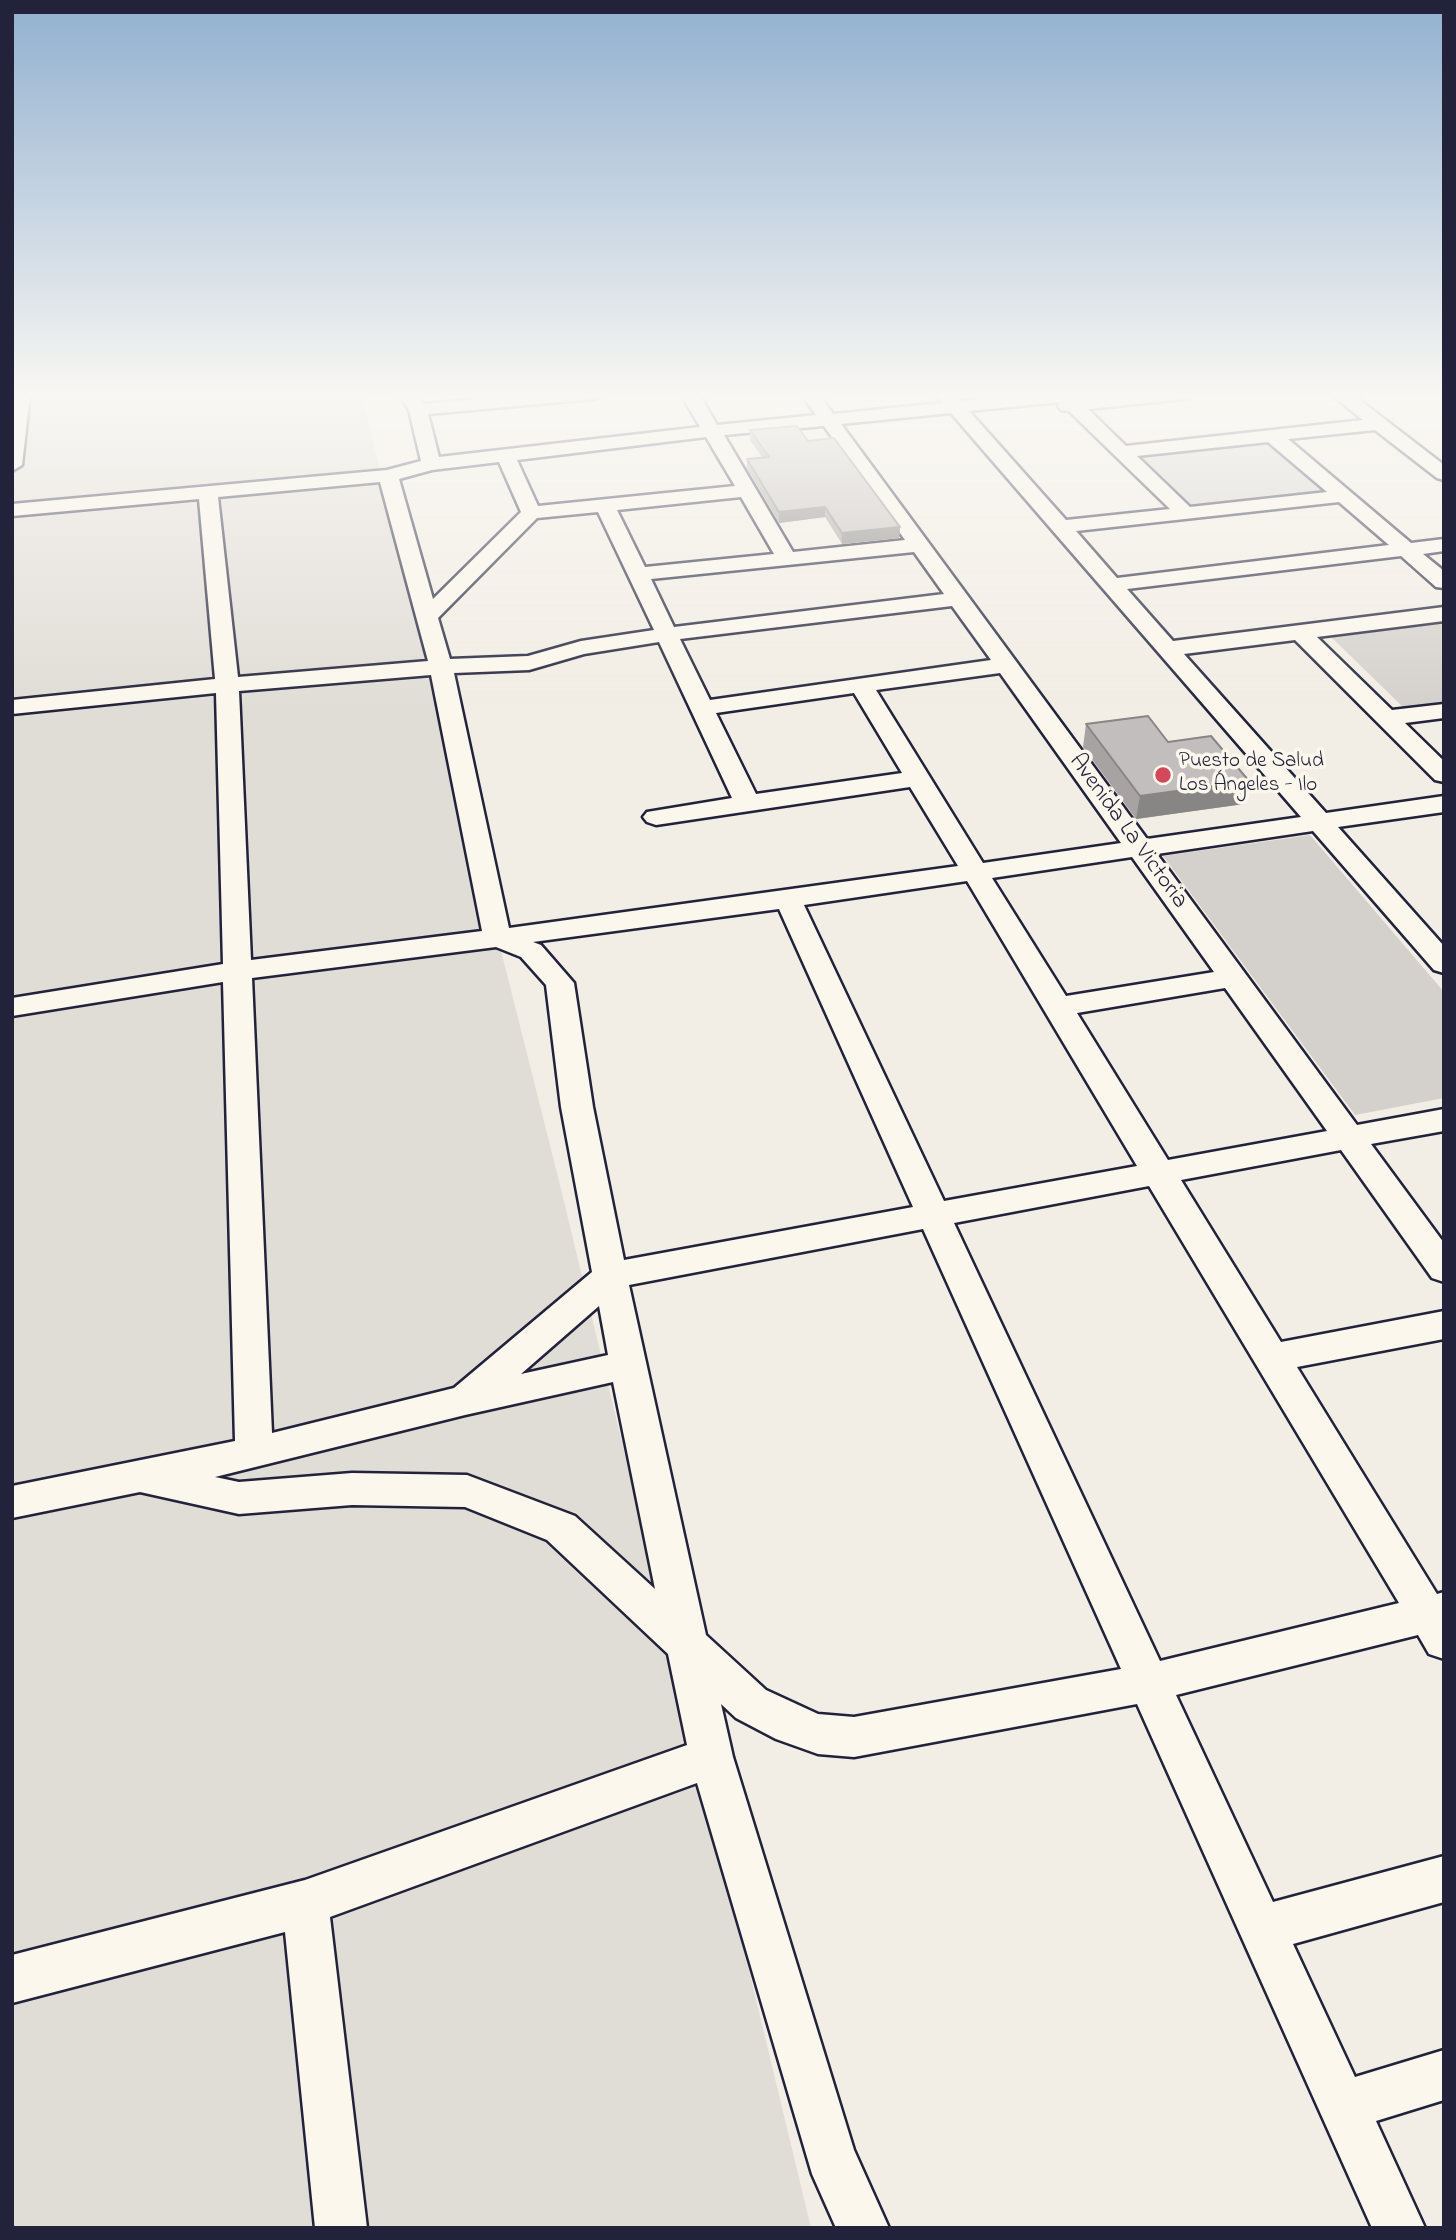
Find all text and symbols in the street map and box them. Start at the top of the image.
street label: Avenida La Victoria [1061,749,1193,915]
place label: Puesto de Salud Los Ángeles - Ilo [1179,750,1324,800]
marker: Puesto de Salud Los Ángeles - Ilo [1153,765,1173,785]

